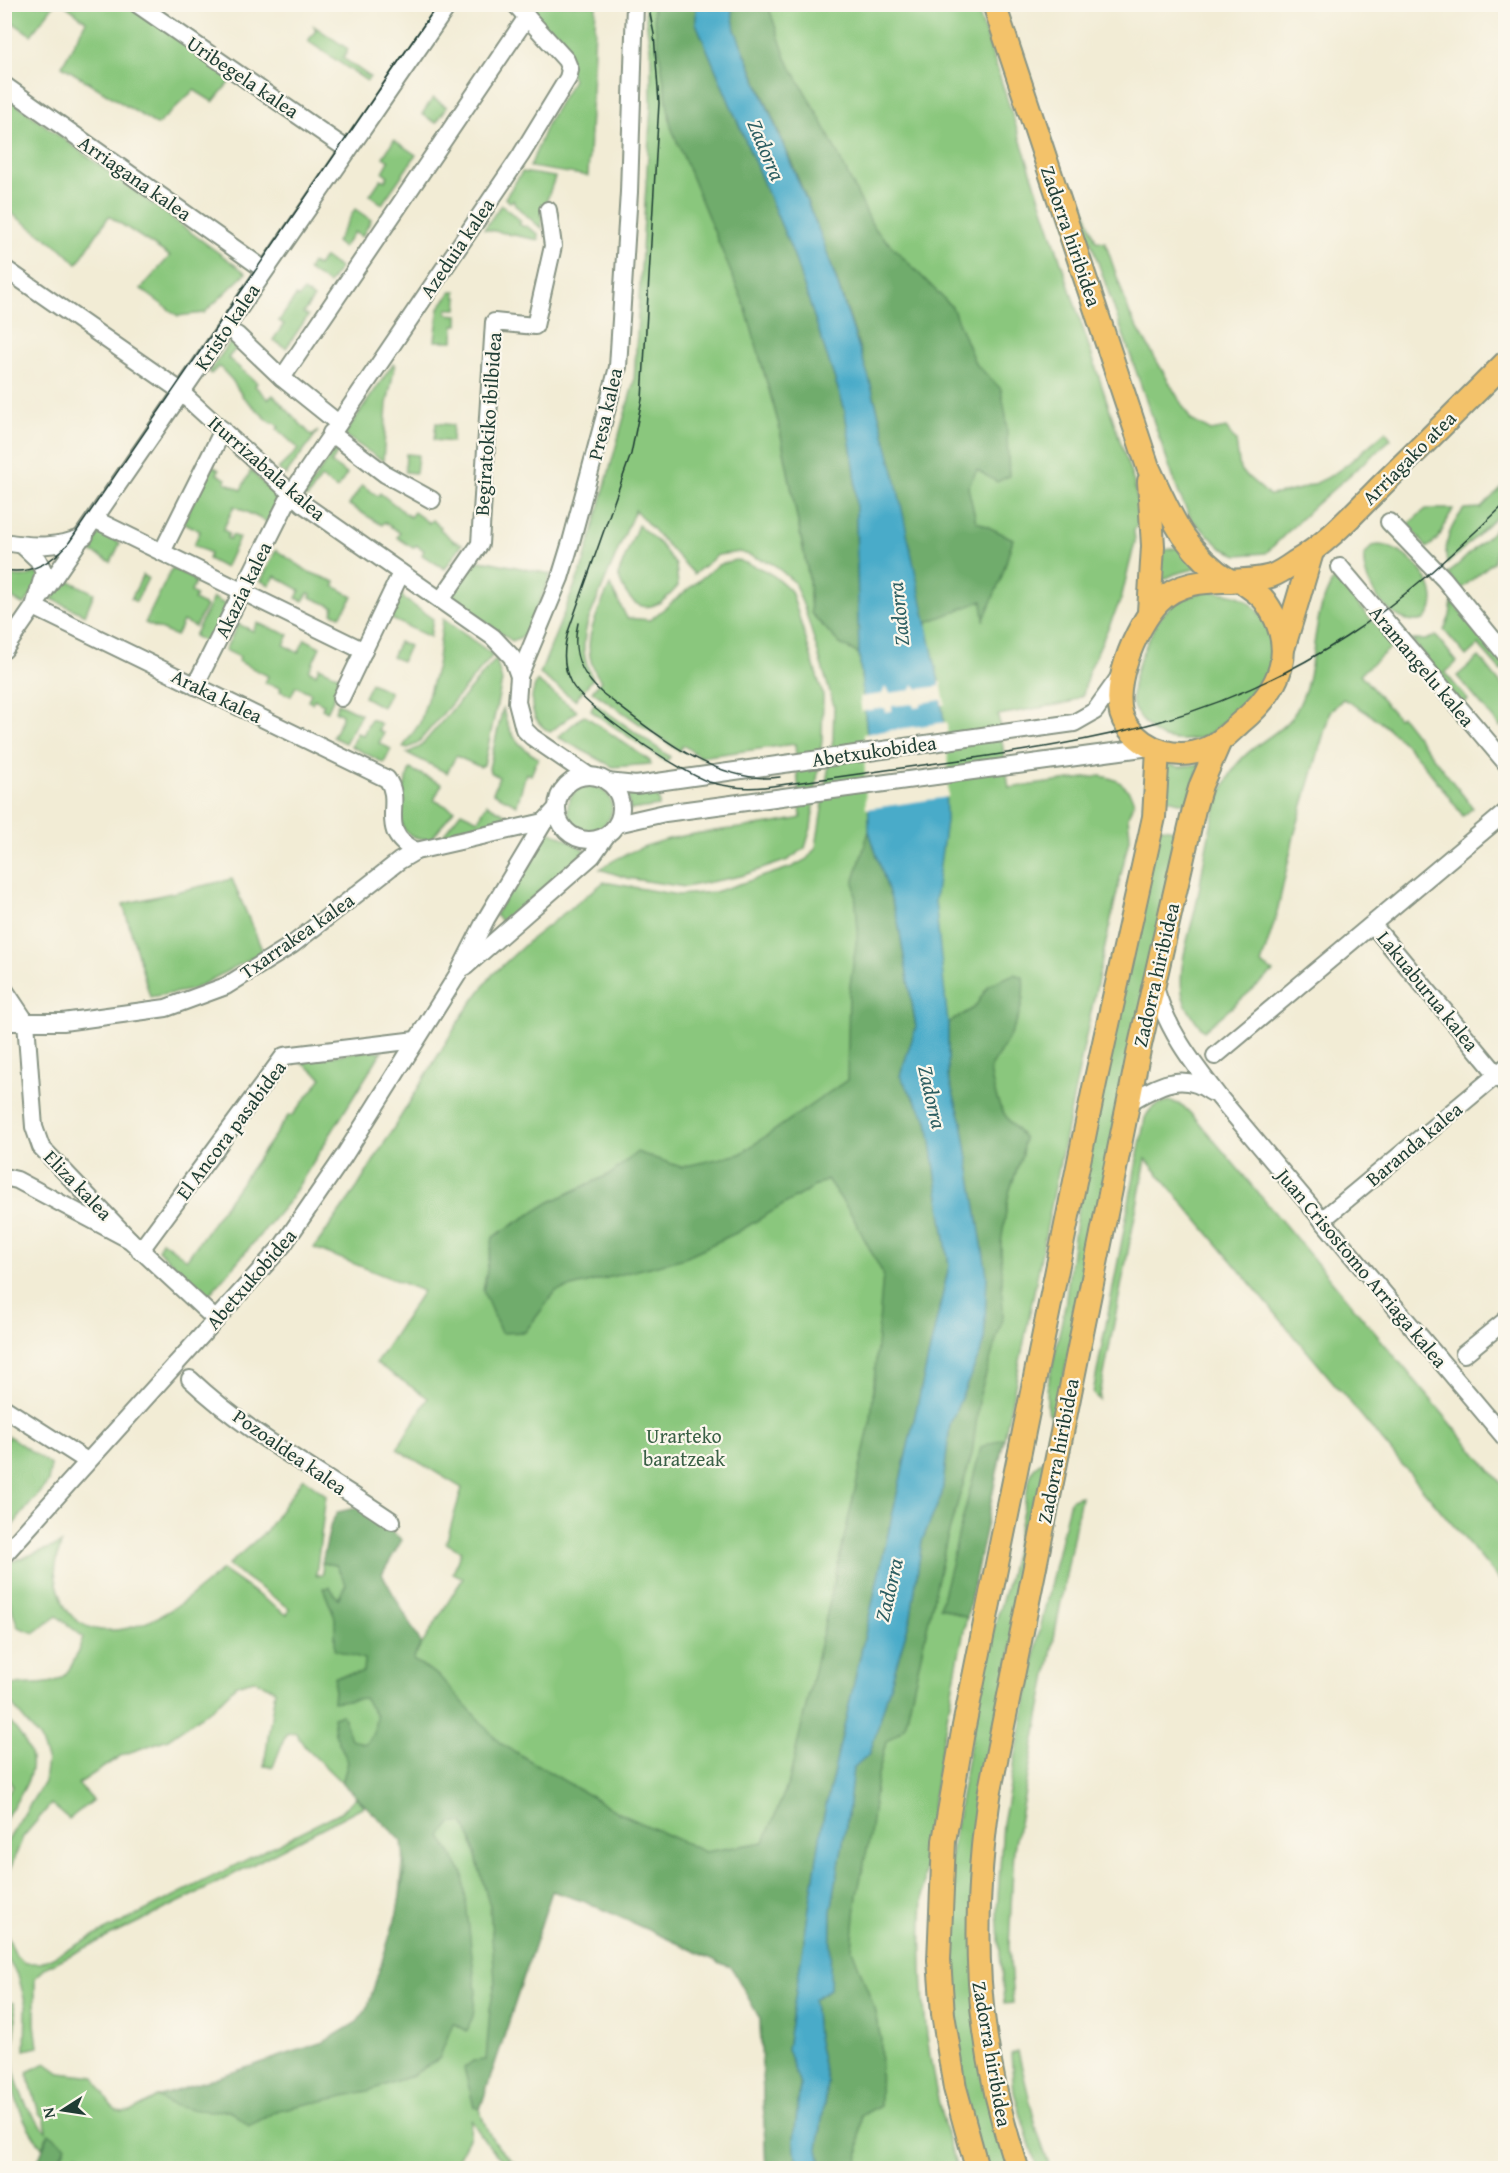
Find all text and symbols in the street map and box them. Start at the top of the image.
street label: Uribegela kalea [181,28,306,125]
water label: Zadorra [740,114,793,186]
street label: Arriagana kalea [73,128,198,228]
street label: Zadorra hiribidea [1034,161,1109,311]
street label: Azeduia kalea [412,191,501,304]
street label: Kristo kalea [187,277,267,376]
street label: Begiratokiko ibilbidea [467,331,508,517]
street label: Presa kalea [580,364,629,463]
street label: Arriagako atea [1355,404,1463,511]
street label: Iturrizabala kalea [202,408,333,527]
street label: Akazia kalea [207,536,279,643]
water label: Zadorra [880,580,917,648]
street label: Aramangelu kalea [1363,599,1482,733]
street label: Araka kalea [167,661,268,730]
street label: Abetxukobidea [810,727,939,774]
street label: Txarrakea kalea [234,885,360,986]
street label: Zadorra hiribidea [1125,899,1186,1050]
street label: Lakuaburua kalea [1371,924,1486,1058]
street label: El Ancora pasabidea [169,1054,293,1205]
water label: Zadorra [910,1062,955,1132]
street label: Baranda kalea [1359,1094,1469,1193]
street label: Eliza kalea [37,1143,120,1227]
street label: Juan Crisostomo Arriaga kalea [1268,1159,1455,1374]
street label: Abetxukobidea [199,1221,303,1335]
street label: Zadorra hiribidea [1029,1375,1086,1526]
street label: Pozoaldea kalea [228,1402,354,1502]
park label: Urarteko baratzeak [643,1421,726,1473]
water label: Zadorra [866,1555,911,1625]
street label: Zadorra hiribidea [965,1979,1020,2129]
north arrow [33,2080,93,2140]
text: N [35,2105,61,2121]

